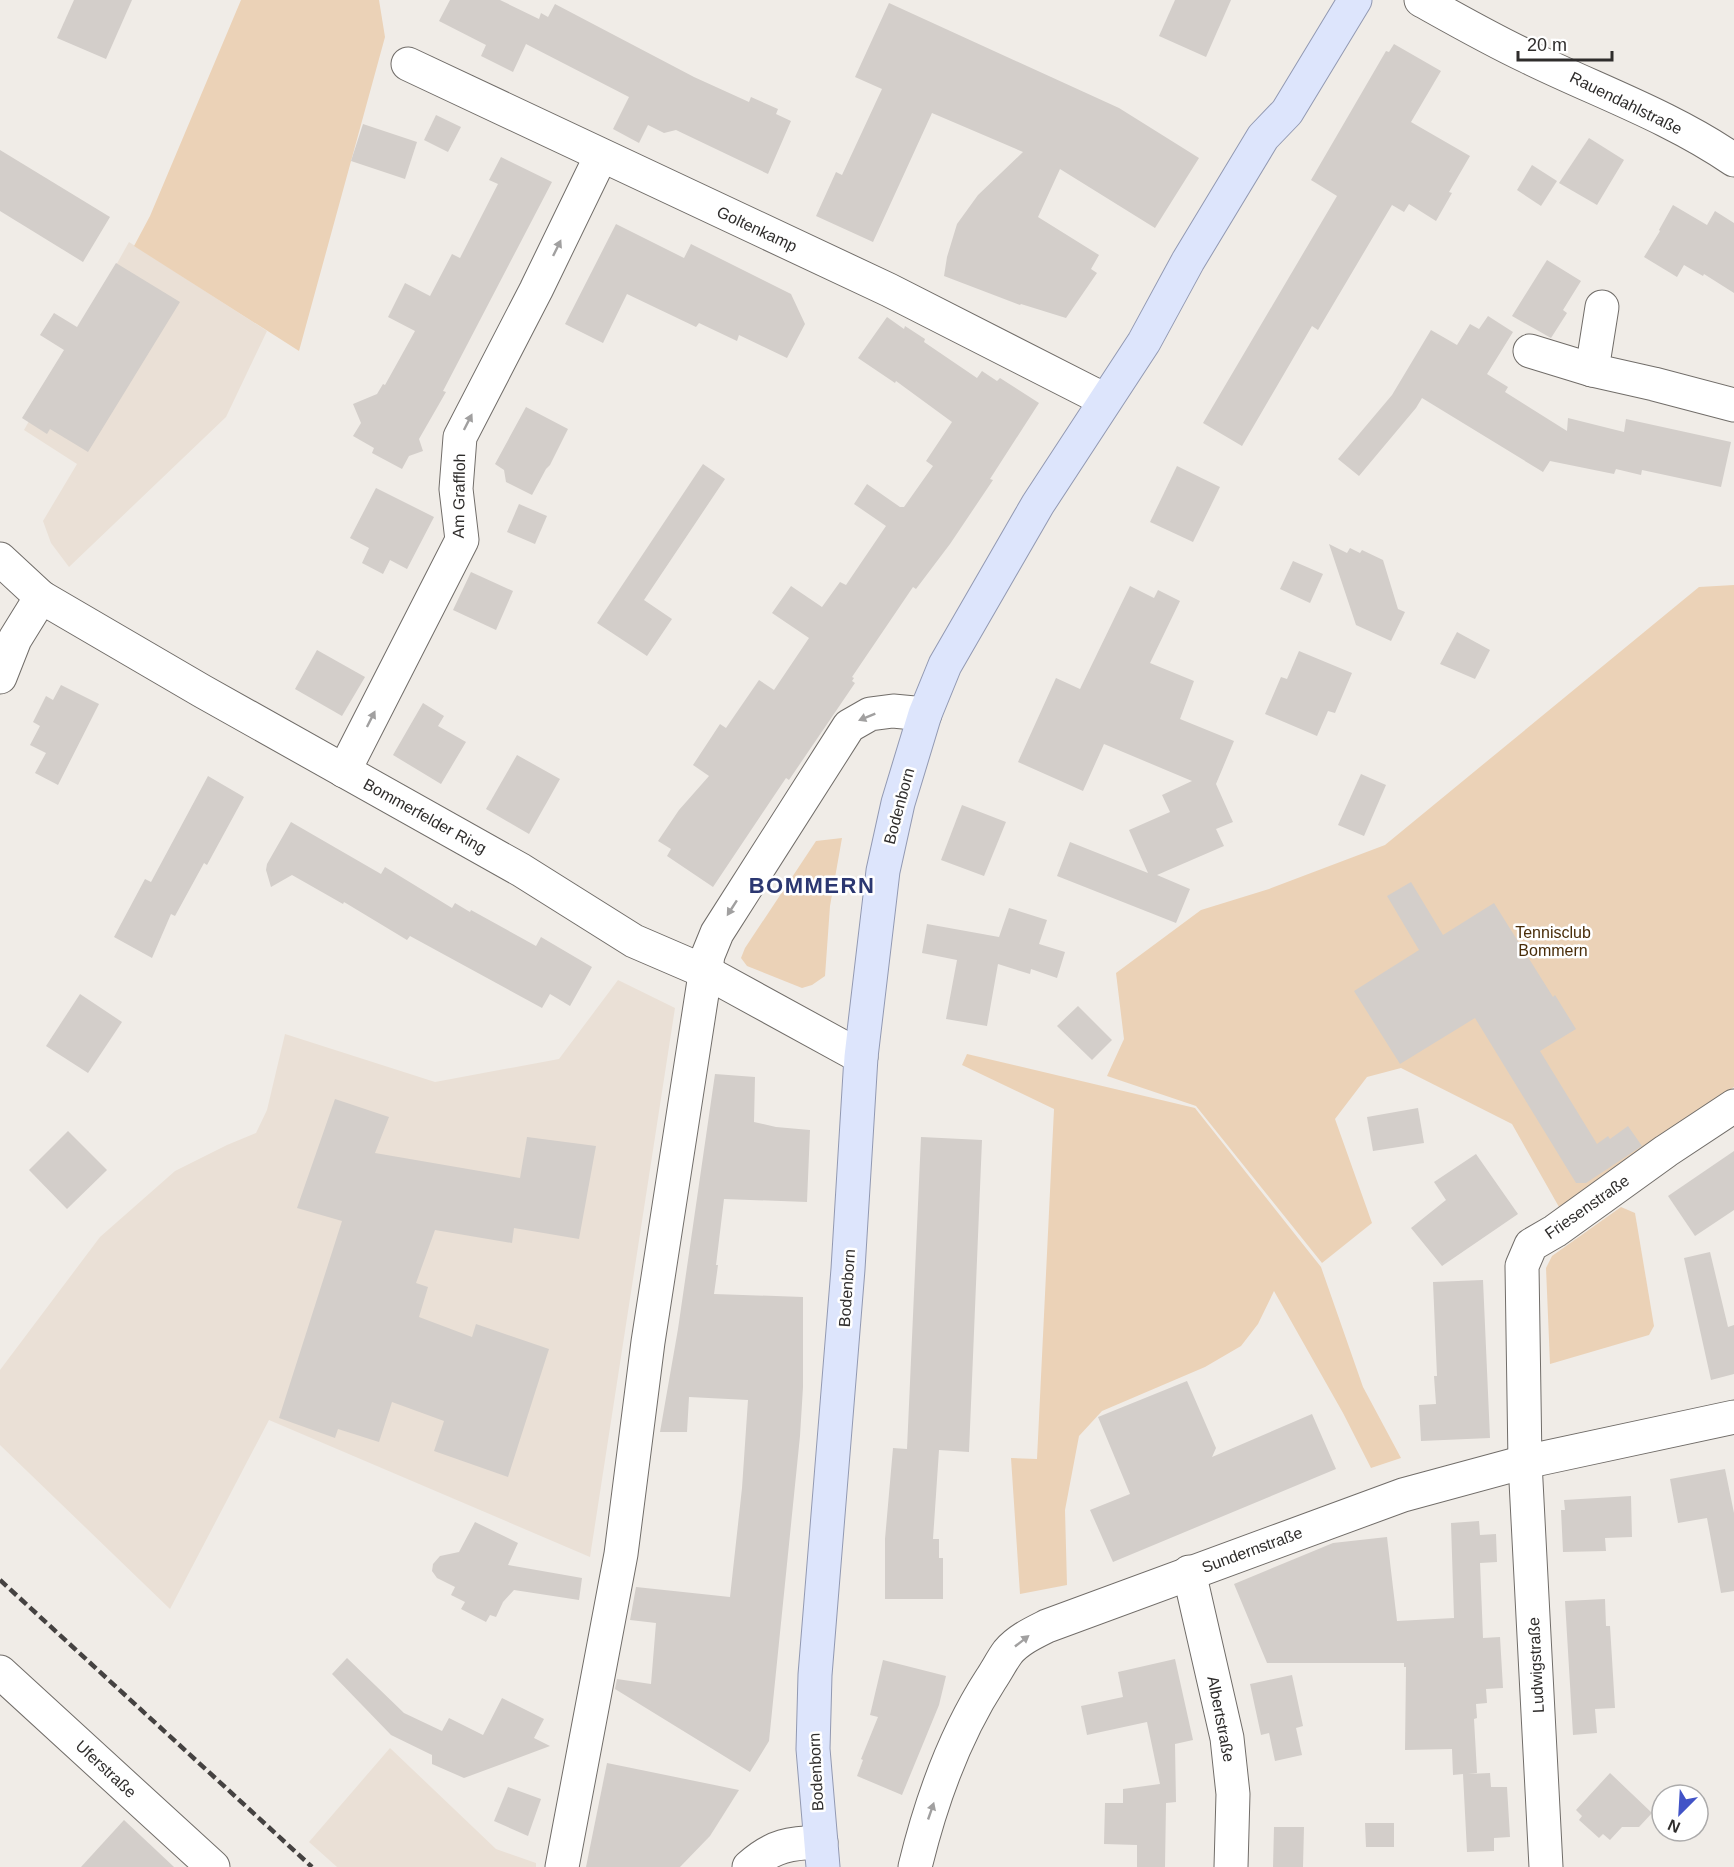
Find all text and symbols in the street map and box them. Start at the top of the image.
scale bar [1518,24,1612,62]
text: 20 m [1527,35,1567,55]
street label: Rauendahlstraße [1567,68,1685,138]
street label: Goltenkamp [714,203,800,255]
one-way arrow [552,239,561,256]
one-way arrow [464,413,473,430]
street label: Am Graffloh [450,453,468,539]
one-way arrow [366,710,375,727]
one-way arrow [858,712,876,722]
street label: Bodenborn [881,766,917,846]
street label: Bommerfelder Ring [361,775,489,857]
district label: BOMMERN [749,873,875,898]
one-way arrow [727,900,738,917]
park label: Tennisclub Bommern [1515,924,1591,959]
street label: Friesenstraße [1542,1172,1632,1242]
street label: Bodenborn [836,1248,858,1328]
street label: Sundernstraße [1199,1524,1305,1576]
street label: Ludwigstraße [1525,1616,1547,1713]
one-way arrow [1014,1635,1029,1647]
street label: Albertstraße [1204,1675,1238,1763]
street label: Bodenborn [805,1732,827,1812]
street label: Uferstraße [73,1737,140,1801]
north arrow [1650,1783,1710,1843]
one-way arrow [926,1802,936,1820]
text: N [1665,1816,1683,1836]

